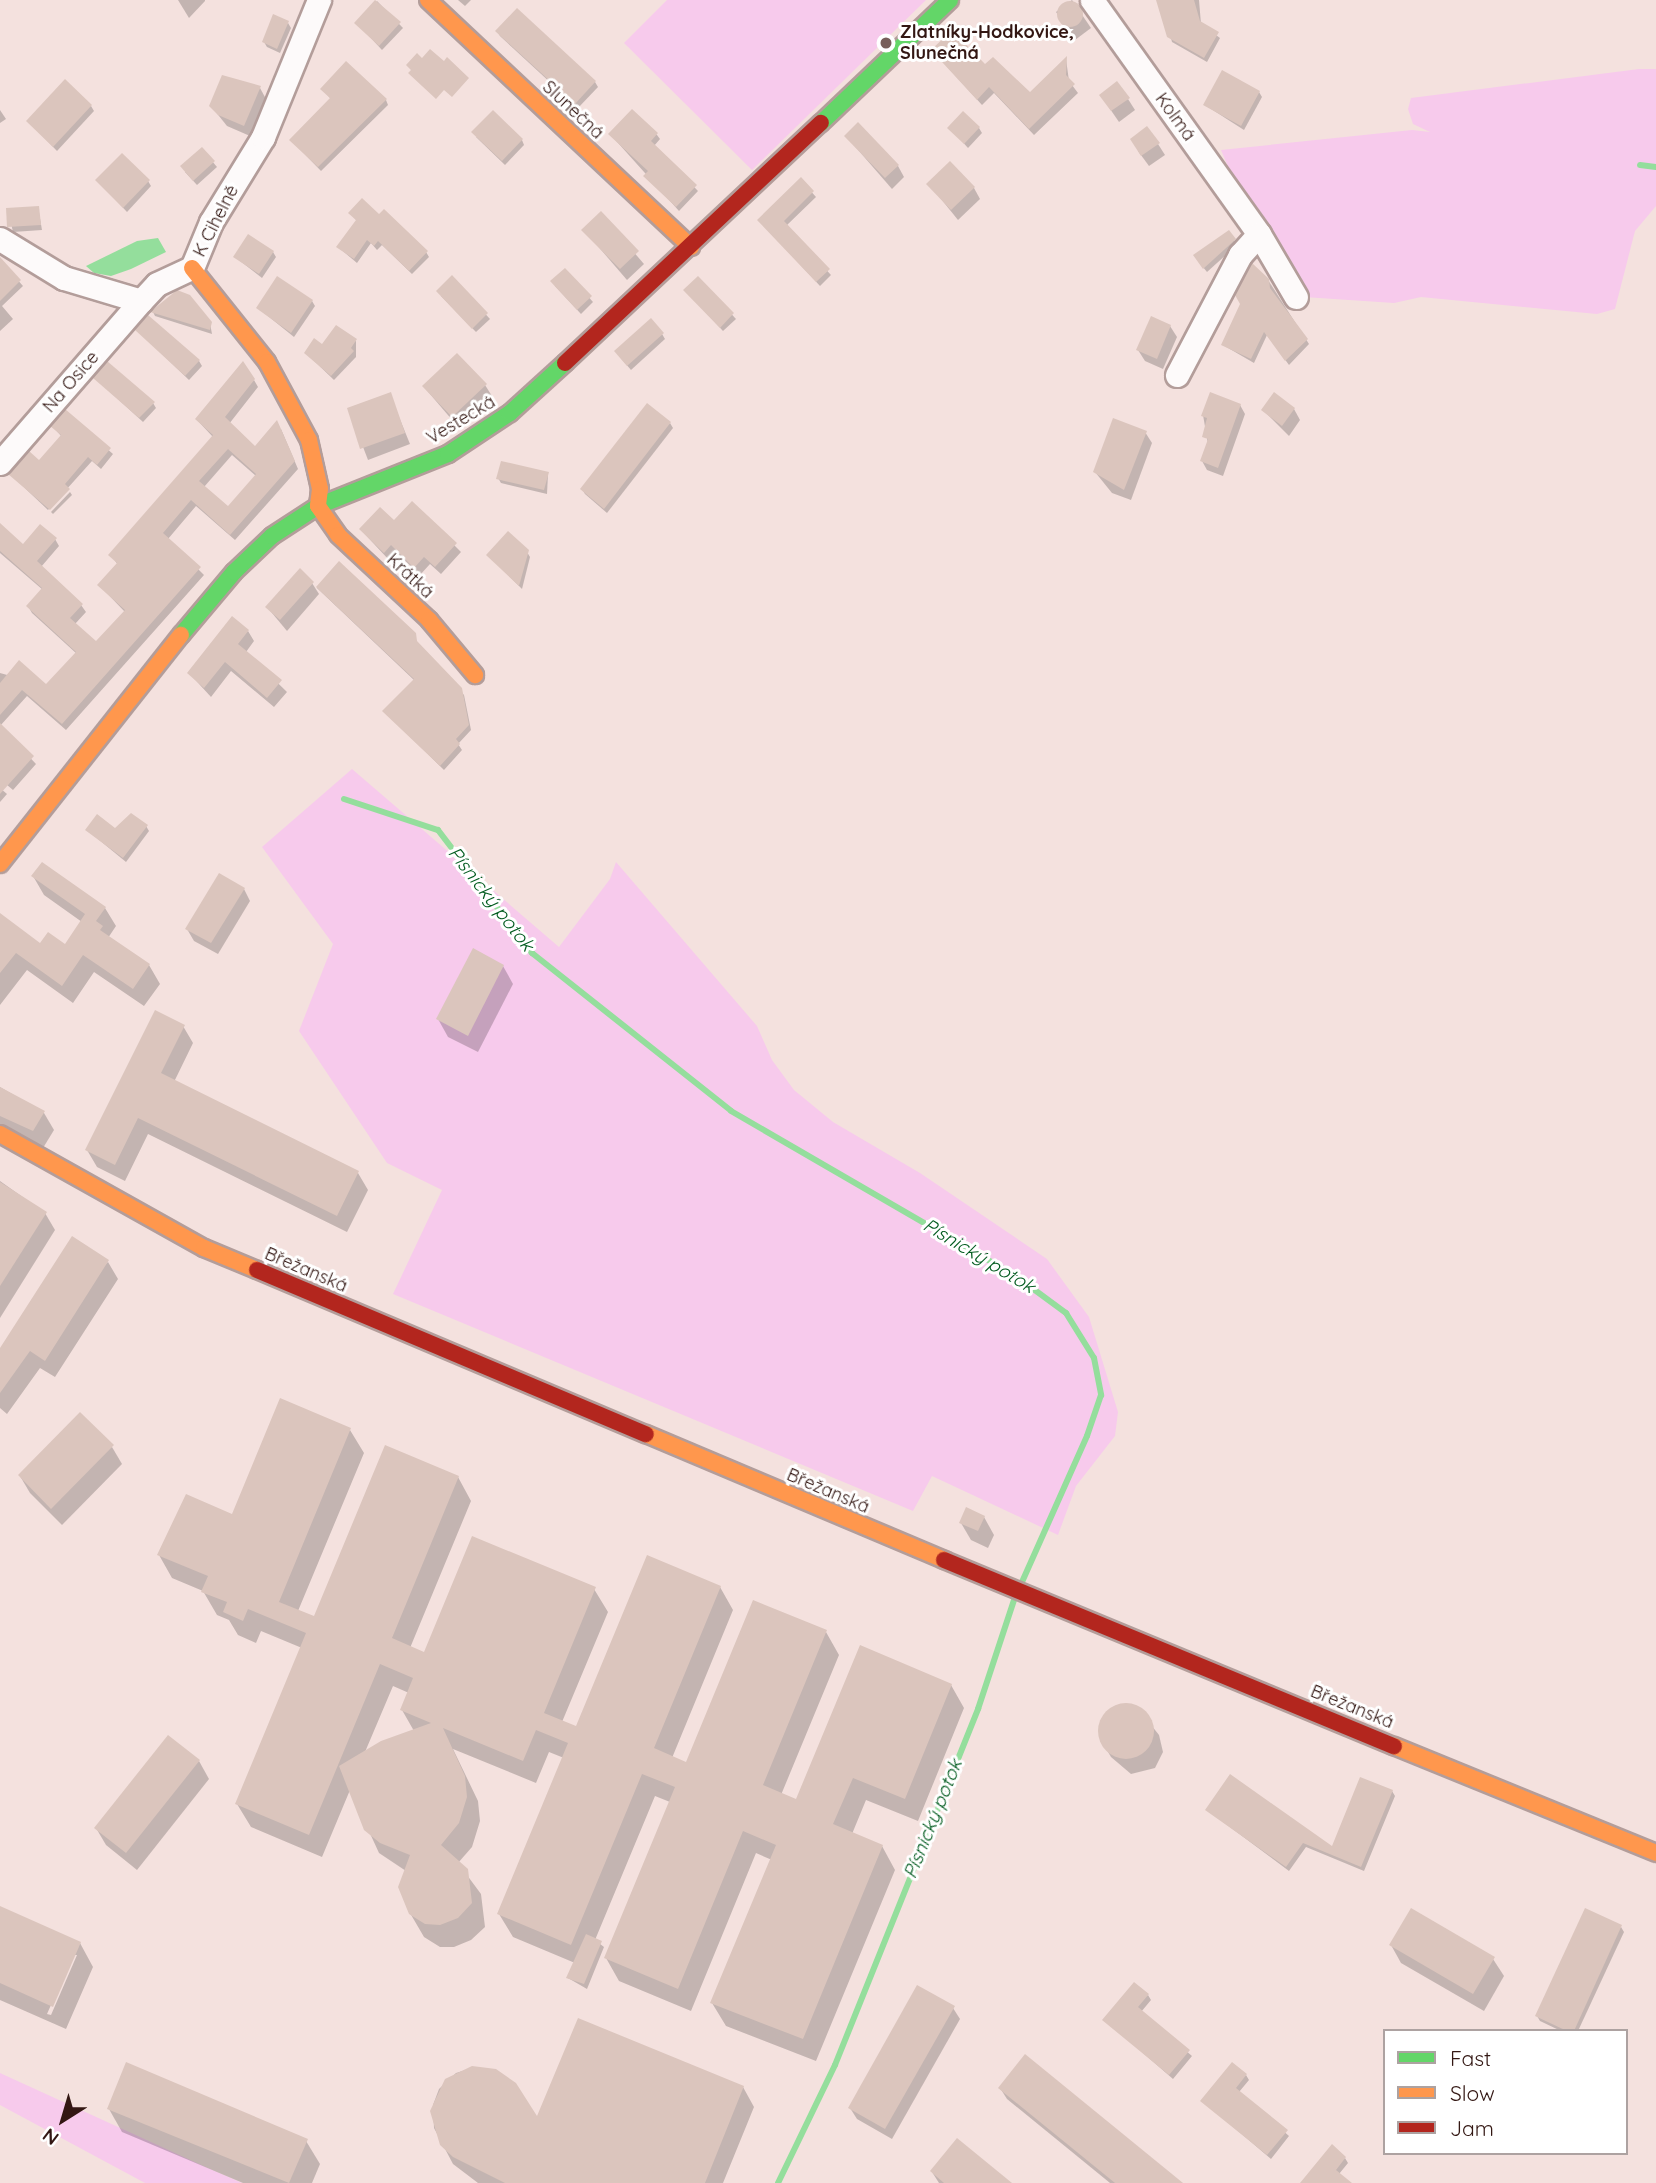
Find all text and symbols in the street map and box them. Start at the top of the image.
place label: Zlatníky-Hodkovice, Slunečná [900,22,1074,64]
marker: Zlatníky-Hodkovice, Slunečná [878,35,894,51]
street label: Slunečná [538,76,608,144]
street label: Kolmá [1150,89,1200,145]
street label: K Cihelně [189,181,243,261]
street label: Na Osice [38,347,104,417]
street label: Vestecká [423,391,499,449]
street label: Krátká [382,549,438,603]
water label: Písnický potok [443,842,539,956]
water label: Písnický potok [919,1214,1039,1298]
street label: Břežanská [261,1243,351,1297]
street label: Břežanská [783,1464,873,1518]
street label: Břežanská [1307,1681,1397,1733]
water label: Písnický potok [899,1756,967,1882]
legend [1383,2029,1628,2155]
text: Fast [1450,2045,1491,2071]
text: Slow [1450,2080,1495,2106]
north arrow [28,2085,98,2155]
text: Jam [1450,2115,1494,2141]
text: N [38,2123,63,2151]

